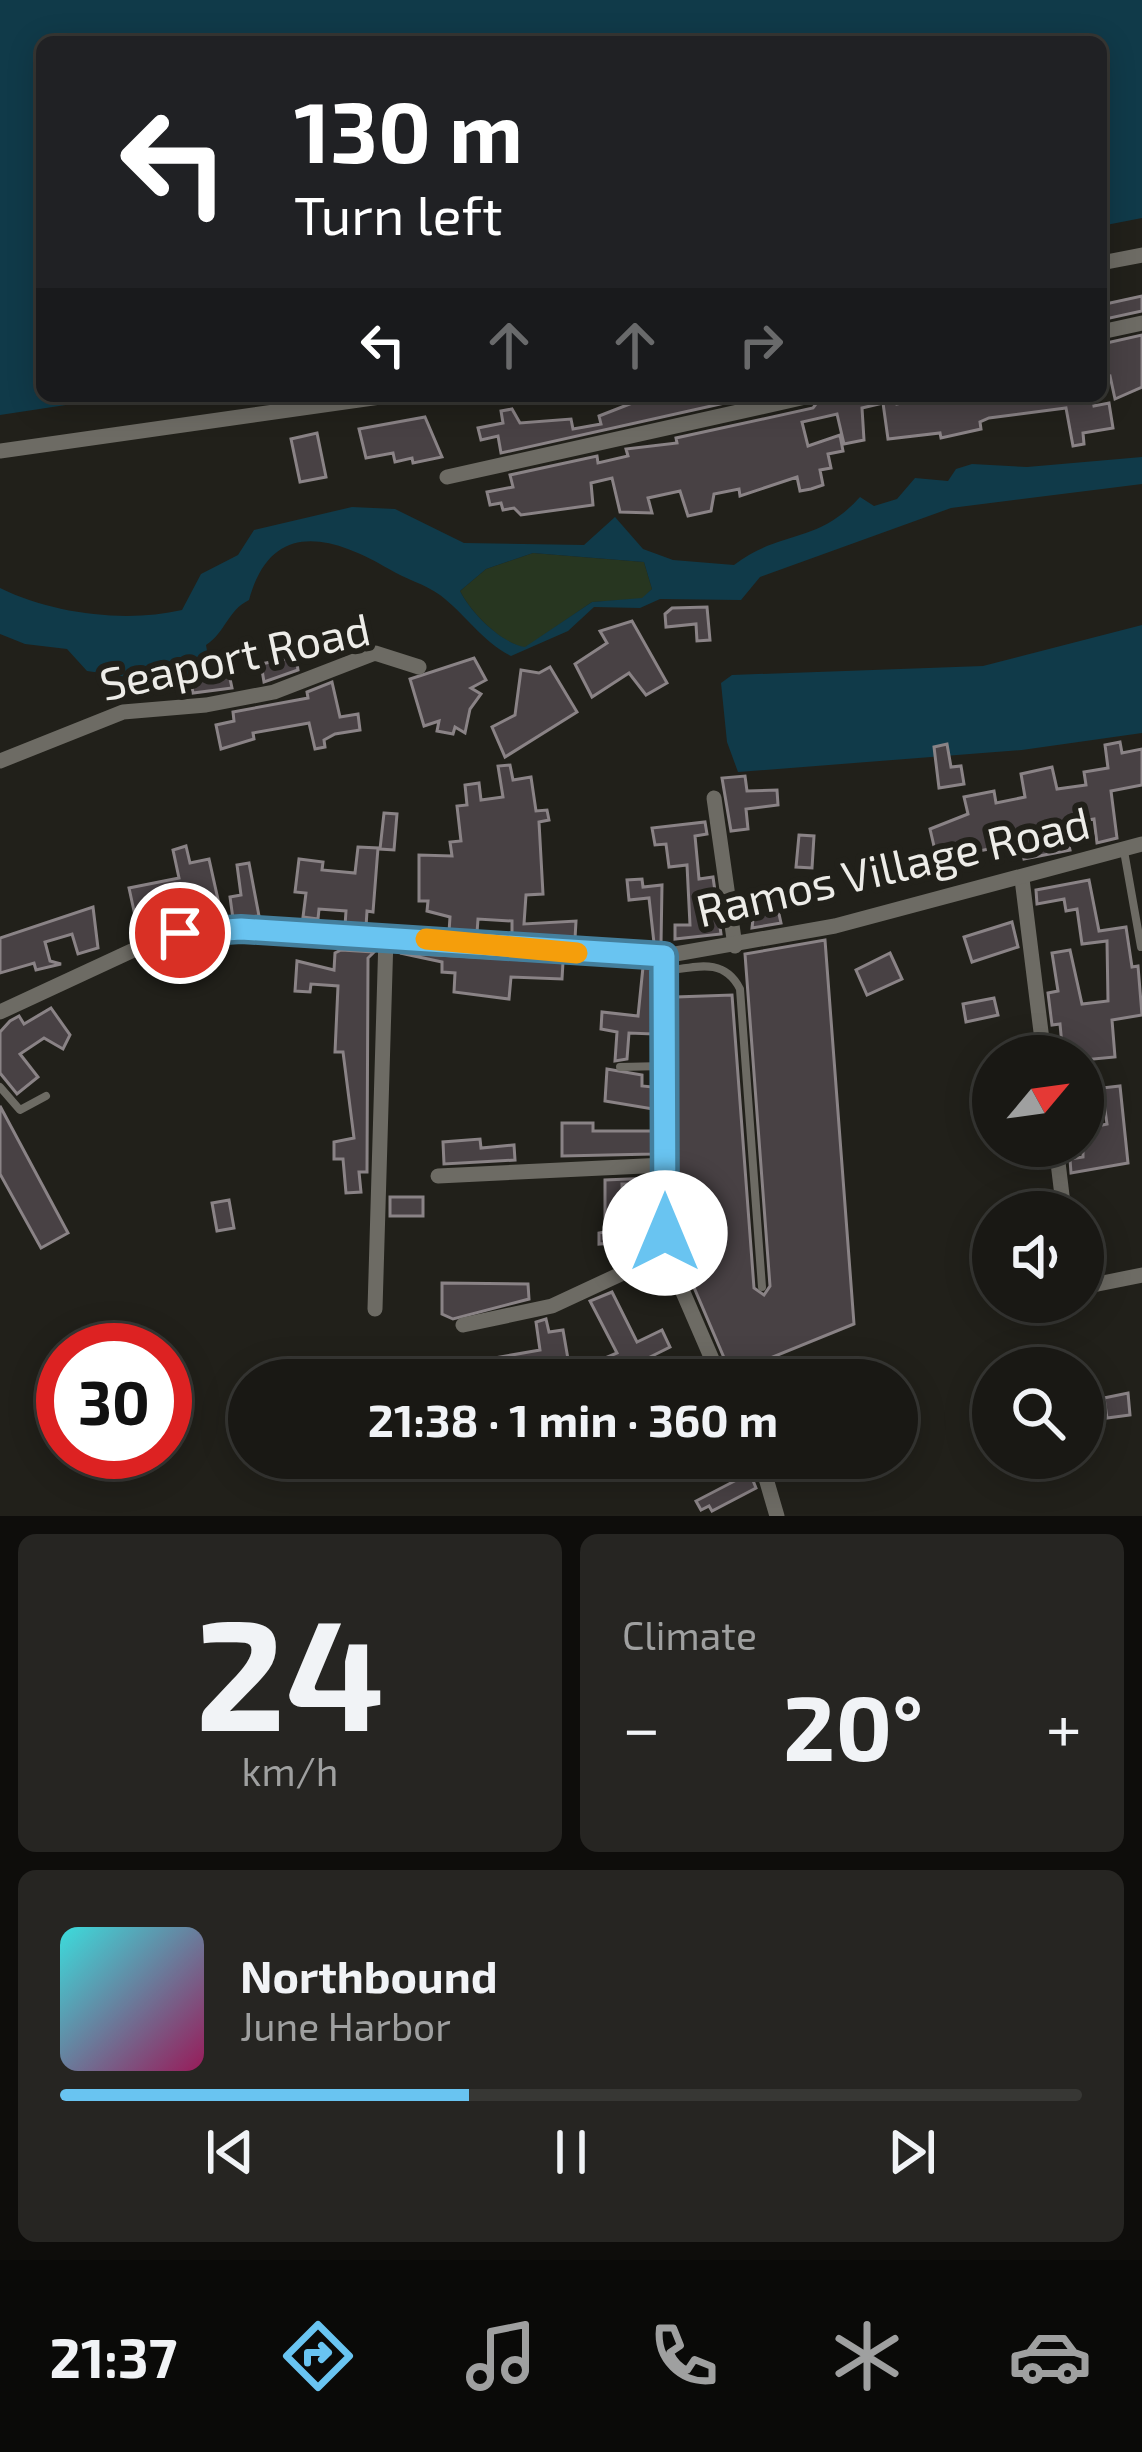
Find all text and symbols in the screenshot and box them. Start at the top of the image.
text: 130 m [294,79,523,180]
icon: left [96,84,252,240]
text: Turn left [294,181,503,246]
icon: left [350,312,416,378]
icon: ahead [476,312,542,378]
icon: ahead [602,312,668,378]
icon: right [728,312,794,378]
street label: Seaport Road [95,600,375,710]
street label: Ramos Village Road [691,794,1095,937]
pin [129,882,231,984]
icon: arrive [147,900,213,966]
north arrow [972,1035,1104,1167]
map controls [972,1035,1104,1479]
position arrow [602,1170,728,1296]
button: sound [972,1191,1104,1323]
speed limit sign: 30 [36,1323,192,1479]
button: search [972,1347,1104,1479]
text: 21:38 · 1 min · 360 m [368,1392,778,1446]
text: 24 [195,1575,385,1762]
text: Climate [622,1611,757,1658]
text: 20° [783,1671,923,1779]
text: − [622,1686,661,1765]
text: + [1046,1686,1082,1765]
text: km/h [242,1747,338,1794]
text: Northbound [240,1948,498,2002]
text: June Harbor [240,2002,451,2049]
icon: previous [197,2119,263,2185]
icon: pause [538,2119,604,2185]
icon: next [879,2119,945,2185]
icon: directions [276,2314,360,2398]
icon: music [459,2314,543,2398]
icon: phone [642,2314,726,2398]
icon: climate [825,2314,909,2398]
icon: car [1008,2314,1092,2398]
text: 21:37 [50,2324,177,2389]

